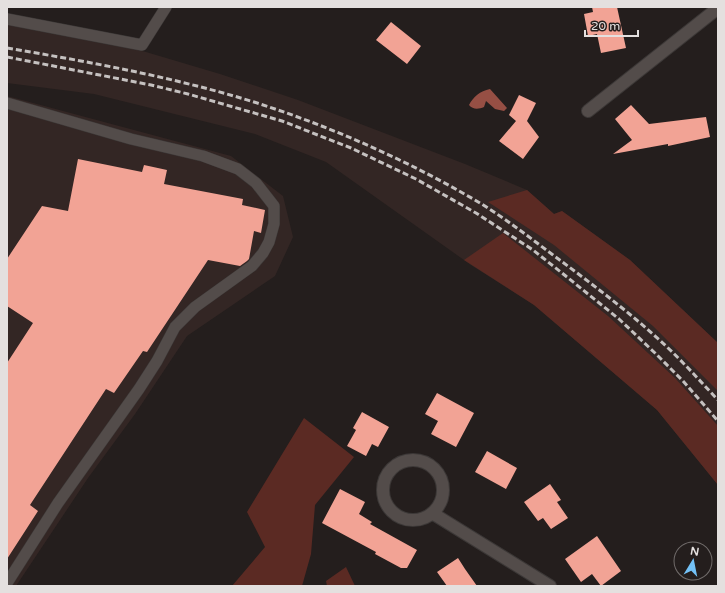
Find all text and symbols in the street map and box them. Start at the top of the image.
scale bar [585,12,638,38]
text: 20 m [591,19,620,33]
north arrow [673,541,713,581]
text: N [689,544,700,559]

